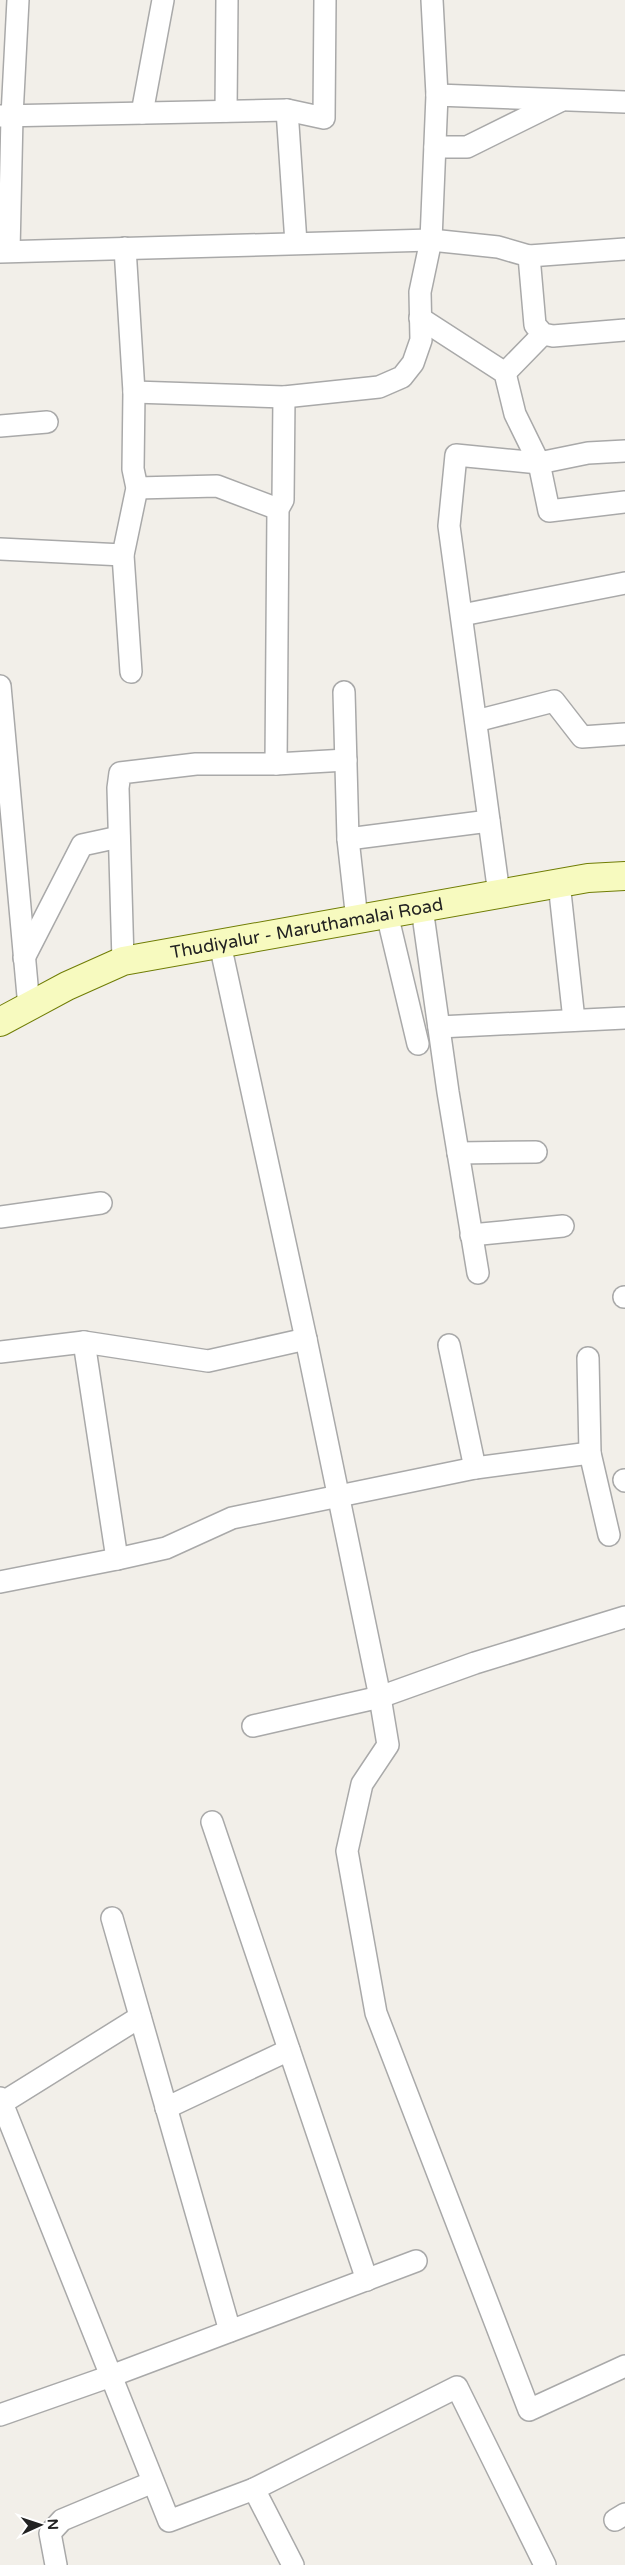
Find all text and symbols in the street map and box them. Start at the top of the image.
street label: Thudiyalur - Maruthamalai Road [169,893,445,963]
north arrow [15,2500,65,2550]
text: N [44,2518,61,2530]

